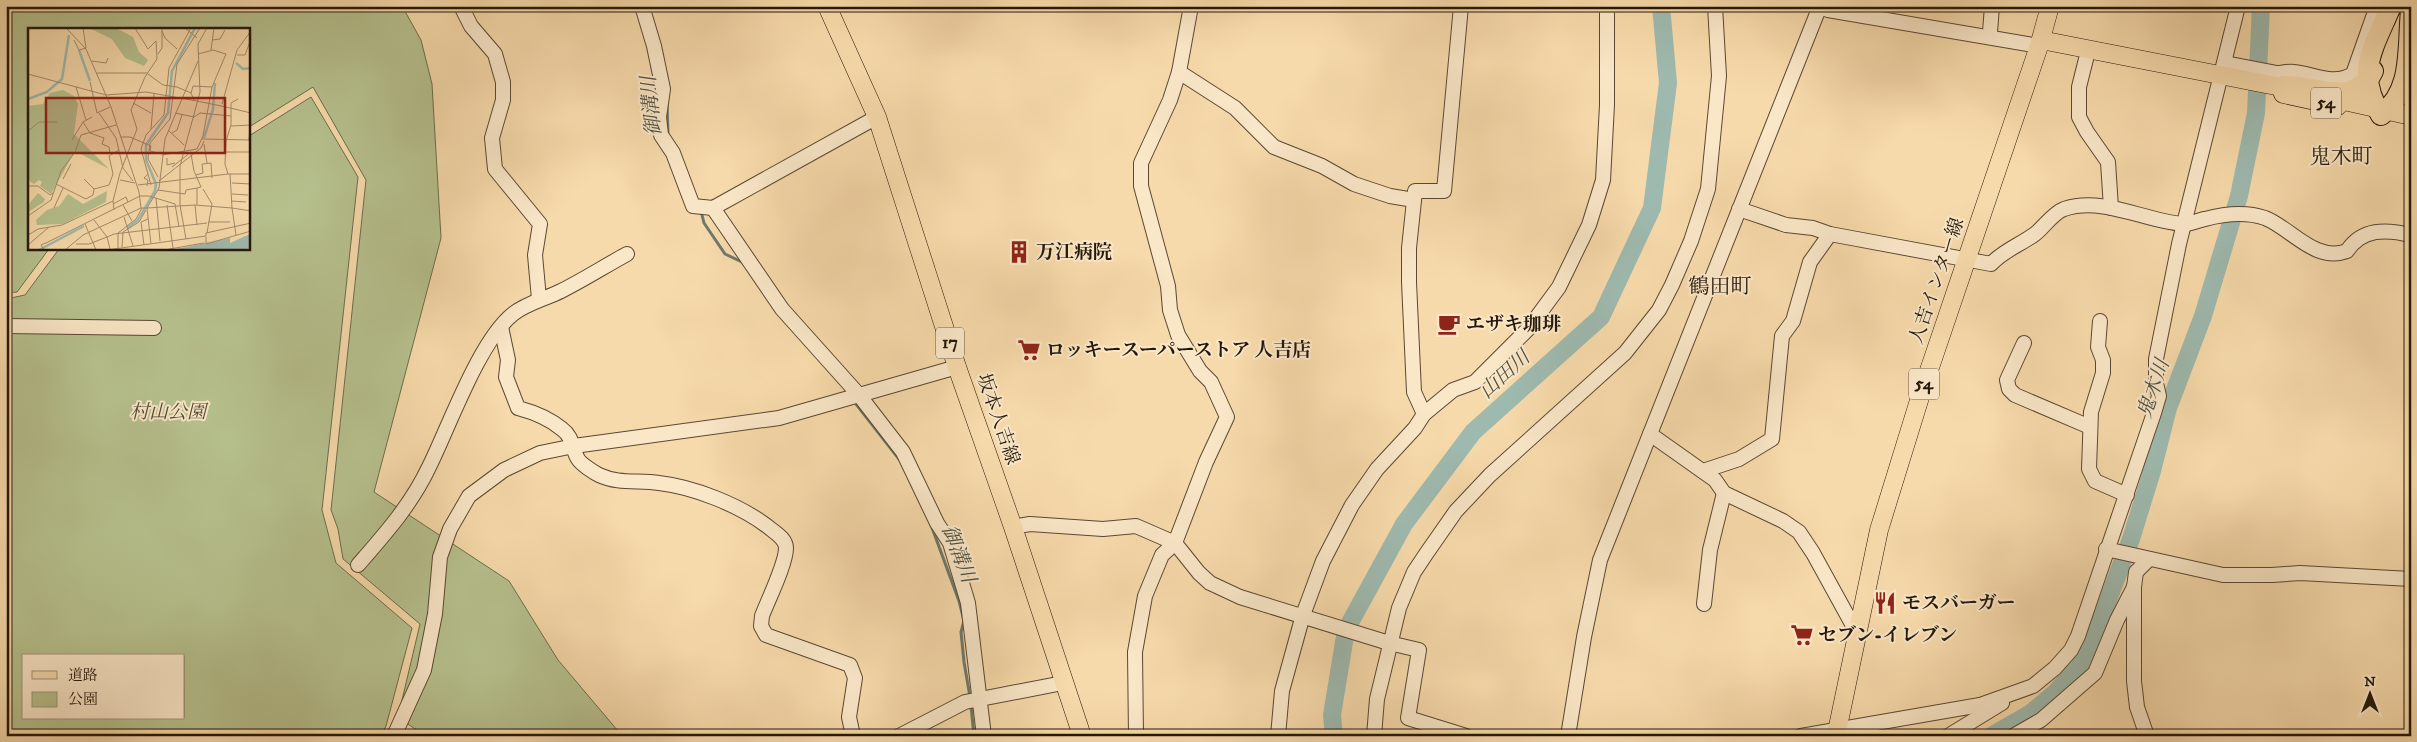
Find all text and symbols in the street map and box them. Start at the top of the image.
inset map [28,28,250,250]
water label: 御溝川 [636,73,668,137]
road number: 54 [2311,88,2341,119]
district label: 鬼木町 [2310,144,2373,170]
street label: 人吉インター線 [1905,215,1969,347]
building icon: 万江病院 [1006,239,1032,265]
place label: 万江病院 [1036,241,1112,264]
district label: 鶴田町 [1689,274,1752,300]
cafe icon: エザキ珈琲 [1436,311,1462,337]
place label: エザキ珈琲 [1466,313,1561,336]
road number: 17 [936,328,964,358]
supermarket icon: ロッキースーパーストア 人吉店 [1016,337,1042,363]
place label: ロッキースーパーストア 人吉店 [1046,339,1311,362]
water label: 山田川 [1474,344,1537,404]
water label: 鬼木川 [2132,355,2176,421]
road number: 54 [1909,368,1939,399]
street label: 坂本人吉線 [972,370,1024,468]
park label: 村山公園 [130,401,209,424]
water label: 御溝川 [936,522,981,588]
restaurant icon: モスバーガー [1872,590,1898,616]
place label: モスバーガー [1902,592,2016,615]
supermarket icon: セブン-イレブン [1789,622,1815,648]
place label: セブン-イレブン [1818,624,1957,647]
legend [22,654,185,720]
text: 道路 [68,666,98,685]
north arrow [2344,670,2394,720]
text: N [2364,673,2376,691]
text: 公園 [68,690,98,709]

